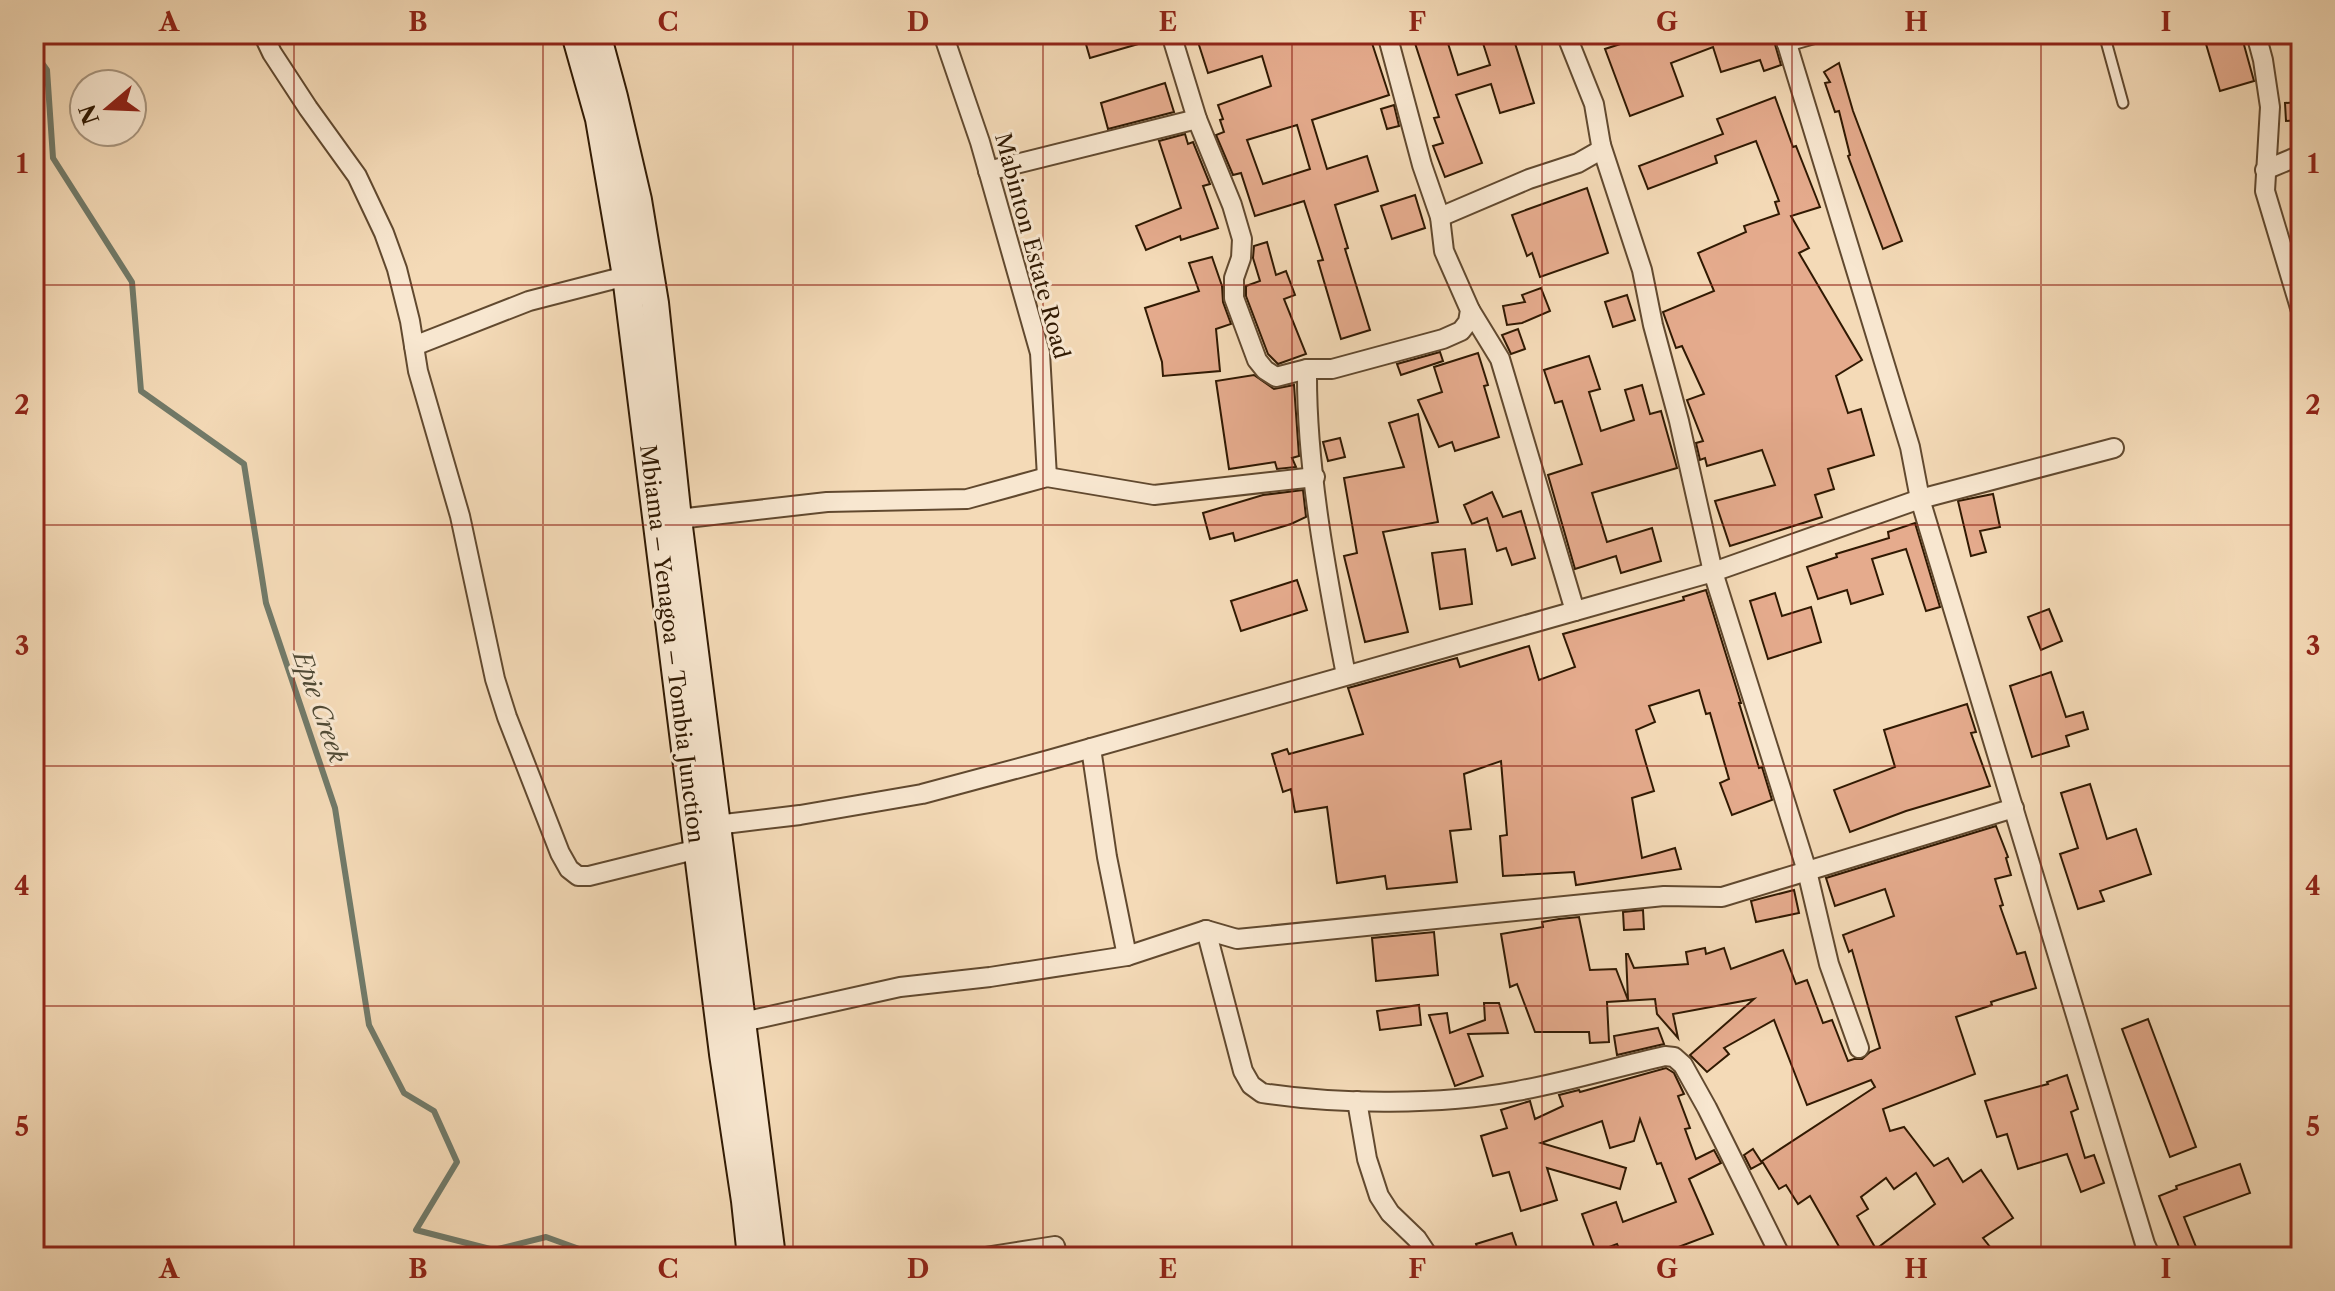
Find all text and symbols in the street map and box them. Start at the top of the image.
text: A [158,6,180,38]
text: B [408,6,428,38]
text: C [658,6,678,38]
text: D [907,6,929,38]
text: E [1159,6,1177,38]
text: F [1408,6,1426,38]
text: G [1656,6,1678,38]
text: H [1904,6,1928,38]
text: I [2161,6,2171,38]
north arrow [68,68,148,148]
text: N [74,101,105,128]
street label: Mabinton Estate Road [989,130,1075,362]
text: 1 [16,148,28,180]
text: 1 [2307,148,2319,180]
text: 2 [14,389,30,421]
text: 2 [2305,389,2321,421]
street label: Mbiama – Yenagoa – Tombia Junction [634,443,710,845]
text: 3 [15,630,29,662]
text: 3 [2306,630,2320,662]
water label: Epie Creek [287,645,353,767]
text: 4 [14,870,30,902]
text: 4 [2305,870,2321,902]
text: 5 [15,1111,29,1143]
text: 5 [2306,1111,2320,1143]
text: A [158,1253,180,1285]
text: B [408,1253,428,1285]
text: C [658,1253,678,1285]
text: D [907,1253,929,1285]
text: E [1159,1253,1177,1285]
text: F [1408,1253,1426,1285]
text: G [1656,1253,1678,1285]
text: H [1904,1253,1928,1285]
text: I [2161,1253,2171,1285]

